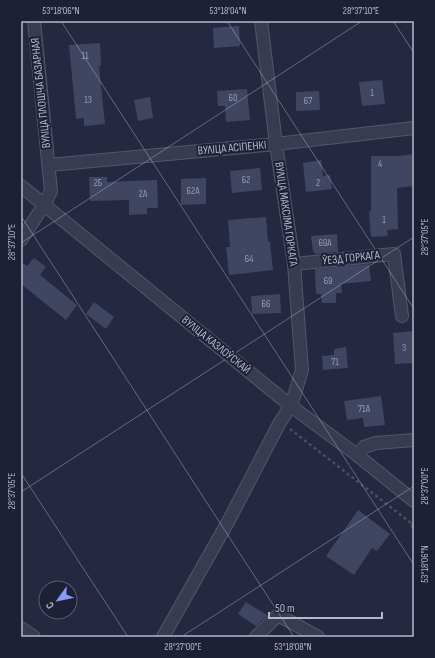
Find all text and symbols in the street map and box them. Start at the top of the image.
text: 53°18'06"N [42,5,80,17]
text: 53°18'04"N [209,5,247,17]
text: 28°37'10"E [343,5,379,17]
street label: ВУЛІЦА ПЛОШЧА БАЗАРНАЯ [28,37,54,149]
house number: 11 [82,50,89,62]
house number: 1 [370,87,374,99]
house number: 60 [229,92,237,104]
house number: 13 [84,94,92,106]
house number: 67 [304,95,312,107]
street label: ВУЛІЦА АСІПЕНКІ [197,138,267,158]
house number: 4 [378,158,382,170]
street label: ВУЛІЦА МАКСІМА ГОРКАГА [271,161,301,268]
house number: 62 [242,174,250,186]
house number: 2Б [94,177,103,189]
house number: 2 [316,177,320,189]
house number: 62А [187,185,200,197]
house number: 2А [139,188,148,200]
house number: 1 [382,214,386,226]
text: 28°37'05"E [419,219,431,255]
text: 28°37'10"E [6,224,18,260]
house number: 69А [318,237,332,249]
street label: ЎЕЗД ГОРКАГА [322,247,381,268]
house number: 64 [245,253,253,265]
house number: 69 [324,275,332,287]
house number: 66 [262,298,270,310]
street label: ВУЛІЦА КАЗЛОЎСКАЙ [178,313,254,377]
house number: 3 [402,342,406,354]
house number: 71 [331,356,339,368]
house number: 71А [358,403,371,415]
text: 28°37'00"E [419,467,431,505]
text: 28°37'05"E [6,473,18,509]
text: 53°18'06"N [419,545,431,583]
north arrow [38,580,78,620]
scale bar [269,594,382,620]
text: С [43,599,57,611]
text: 50 m [275,601,295,616]
text: 28°37'00"E [164,641,202,653]
text: 53°18'08"N [274,641,312,653]

